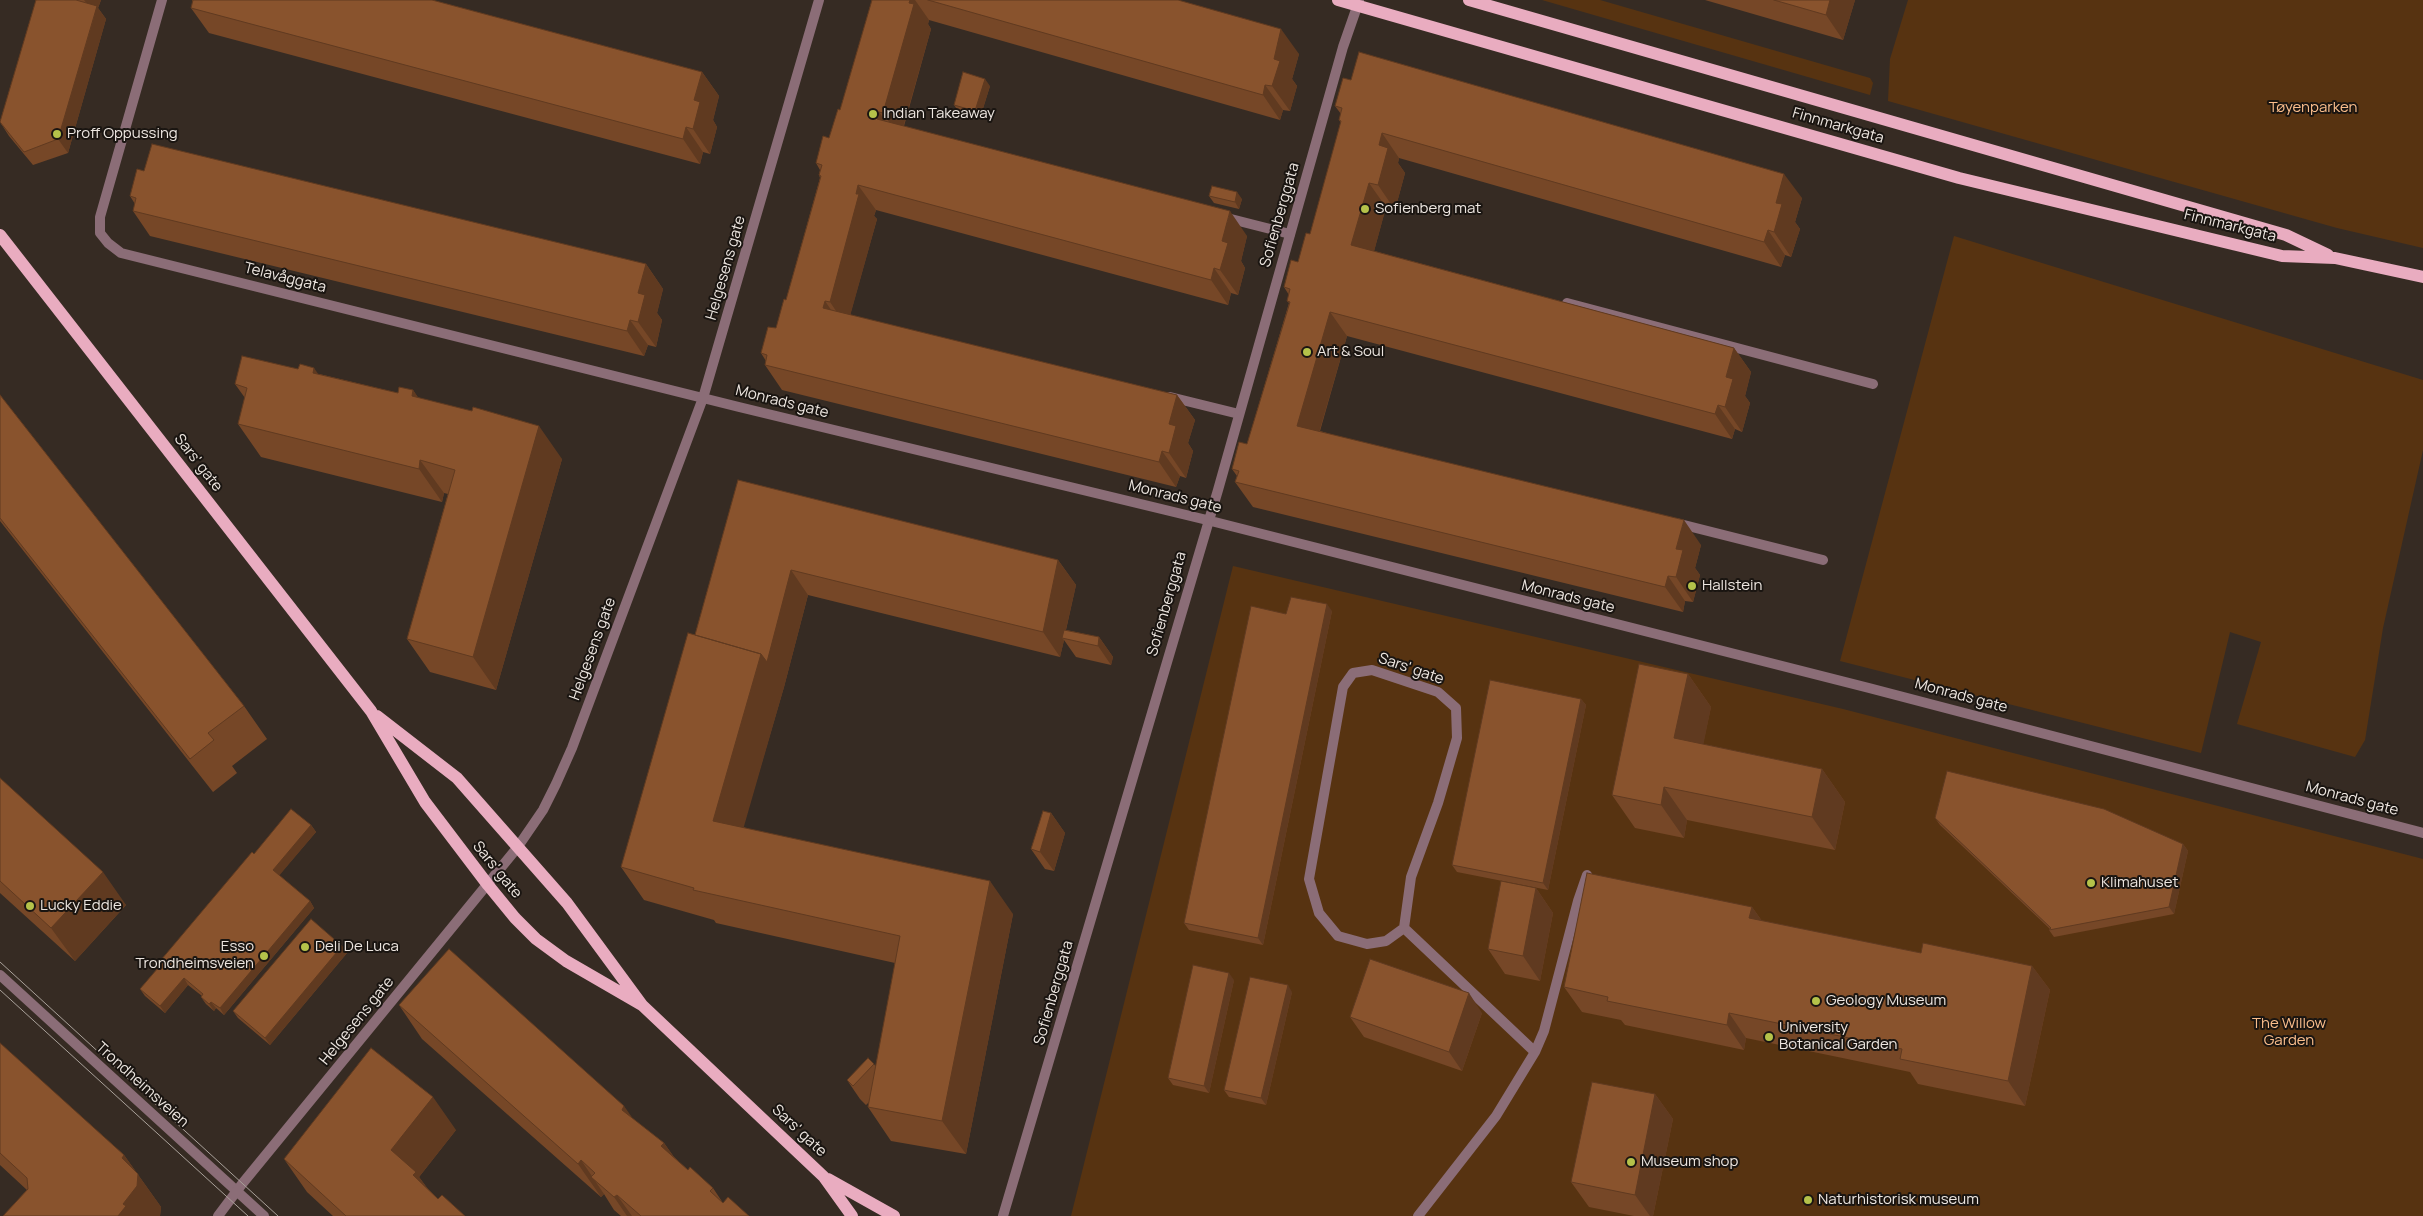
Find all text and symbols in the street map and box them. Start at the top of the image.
park label: Tøyenparken [2269,99,2357,117]
street label: Finnmarkgata [1790,104,1886,148]
place label: Indian Takeaway [883,105,995,123]
marker: Indian Takeaway [867,108,879,120]
place label: Proff Oppussing [67,125,178,143]
marker: Proff Oppussing [51,128,63,140]
street label: Sofienberggata [1256,161,1304,269]
place label: Sofienberg mat [1375,200,1481,218]
marker: Sofienberg mat [1359,203,1371,215]
street label: Finnmarkgata [2182,206,2278,246]
street label: Helgesens gate [702,214,750,322]
street label: Telavåggata [242,259,328,297]
place label: Art & Soul [1317,343,1384,361]
marker: Art & Soul [1301,346,1313,358]
street label: Monrads gate [734,382,830,422]
street label: Sars' gate [170,431,226,495]
street label: Monrads gate [1127,477,1223,517]
street label: Sofienberggata [1143,550,1191,658]
street label: Monrads gate [1520,577,1616,617]
place label: Hallstein [1702,577,1762,595]
marker: Hallstein [1686,580,1698,592]
street label: Helgesens gate [566,595,620,703]
street label: Sars' gate [1376,649,1446,689]
street label: Monrads gate [1913,675,2009,717]
street label: Monrads gate [2304,778,2400,820]
street label: Sars' gate [469,838,525,902]
place label: Klimahuset [2101,874,2178,892]
marker: Klimahuset [2085,877,2097,889]
place label: Lucky Eddie [40,897,122,915]
marker: Lucky Eddie [24,900,36,912]
place label: Esso Trondheimsveien [135,938,254,973]
place label: Deli De Luca [315,938,399,956]
street label: Sofienberggata [1030,939,1078,1047]
marker: Deli De Luca [299,941,311,953]
marker: Esso Trondheimsveien [258,950,270,962]
street label: Helgesens gate [316,973,398,1069]
place label: Geology Museum [1826,992,1946,1010]
marker: Geology Museum [1810,995,1822,1007]
park label: The Willow Garden [2252,1015,2326,1050]
place label: University Botanical Garden [1779,1019,1897,1054]
marker: University Botanical Garden [1763,1031,1775,1043]
street label: Trondheimsveien [92,1039,192,1131]
street label: Sars' gate [768,1101,830,1161]
place label: Museum shop [1641,1153,1738,1171]
marker: Museum shop [1625,1156,1637,1168]
place label: Naturhistorisk museum [1818,1191,1979,1209]
marker: Naturhistorisk museum [1802,1194,1814,1206]

